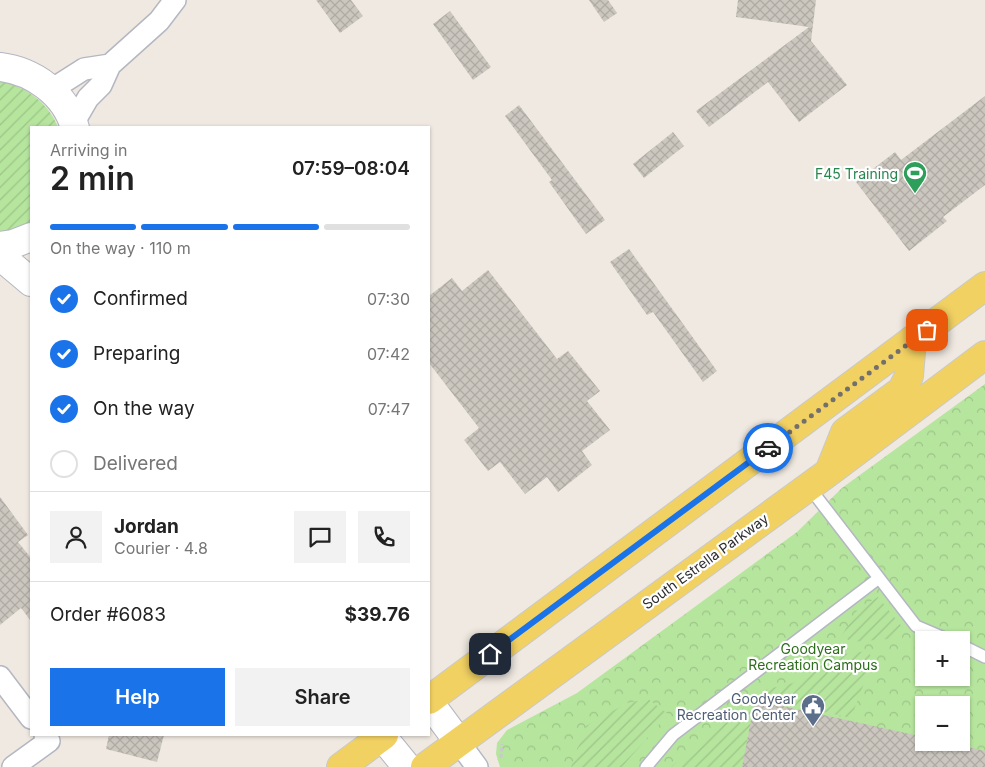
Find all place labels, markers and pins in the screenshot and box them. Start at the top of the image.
sports icon: F45 Training [902,160,928,194]
place label: F45 Training [815,165,898,182]
pin [906,309,948,351]
pin [469,633,511,675]
place label: Goodyear Recreation Center [677,690,796,723]
public building icon: Goodyear Recreation Center [800,693,826,727]

